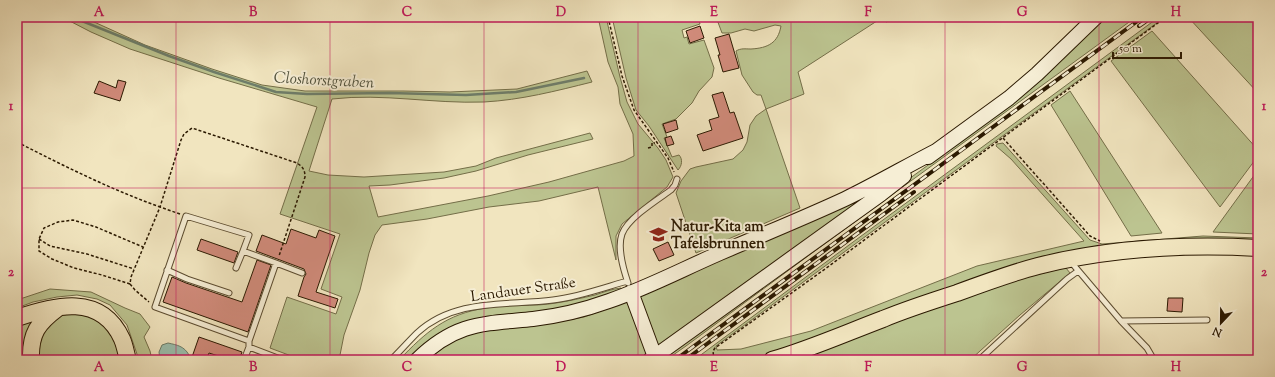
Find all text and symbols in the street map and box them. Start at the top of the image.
text: A [94,4,105,22]
text: B [249,4,258,22]
text: C [402,4,412,22]
text: D [556,4,566,22]
text: E [710,4,718,22]
text: F [864,4,872,22]
text: G [1017,4,1028,22]
text: H [1171,4,1182,22]
scale bar [1113,34,1181,60]
text: 50 m [1118,40,1142,58]
water label: Closhorstgraben [273,67,375,96]
text: 1 [9,98,14,116]
text: 1 [1262,98,1267,116]
place label: Natur-Kita am Tafelsbrunnen [671,217,765,255]
school or university icon: Natur-Kita am Tafelsbrunnen [648,225,668,245]
text: 2 [8,264,15,282]
text: 2 [1261,264,1268,282]
street label: Landauer Straße [469,273,577,308]
north arrow [1201,303,1241,343]
text: N [1210,322,1226,341]
text: A [94,359,105,377]
text: B [249,359,258,377]
text: C [402,359,412,377]
text: D [556,359,566,377]
text: E [710,359,718,377]
text: F [864,359,872,377]
text: G [1017,359,1028,377]
text: H [1171,359,1182,377]

